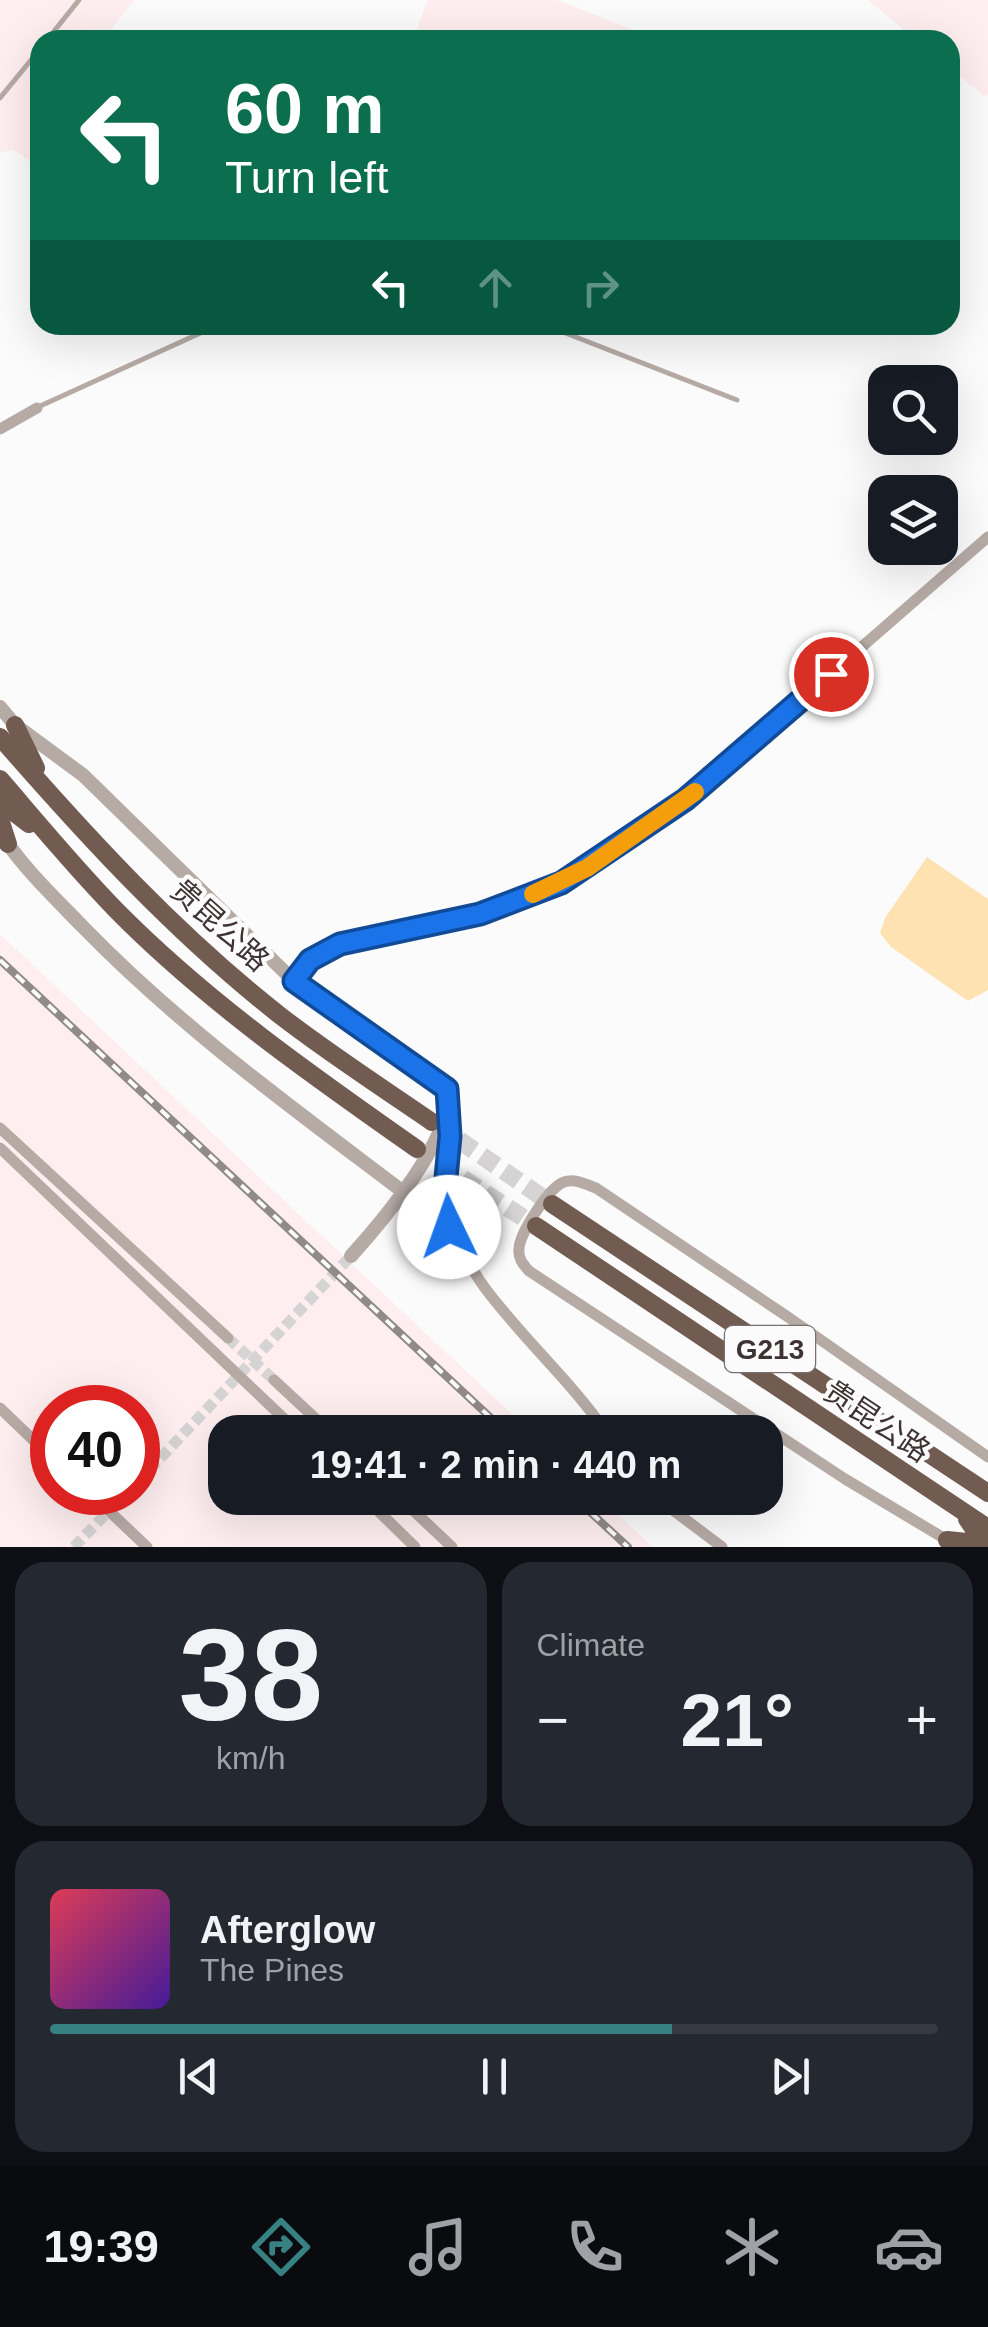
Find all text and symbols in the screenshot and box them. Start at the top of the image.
icon: left [60,70,190,200]
text: 60 m [225,70,385,148]
text: Turn left [225,152,388,203]
icon: left [363,260,418,315]
icon: ahead [468,260,523,315]
icon: right [573,260,628,315]
map controls [868,365,958,565]
button: search [868,365,958,455]
button: layers [868,475,958,565]
pin [789,632,874,717]
icon: arrive [804,647,859,702]
street label: 贵昆公路 [164,873,276,977]
position arrow [397,1175,501,1279]
road number: G213 [725,1326,815,1372]
street label: 贵昆公路 [818,1374,936,1468]
speed limit sign: 40 [30,1385,160,1515]
text: 19:41 · 2 min · 440 m [310,1444,681,1486]
text: 38 [178,1602,323,1748]
text: Climate [537,1627,645,1663]
text: 21° [681,1678,794,1762]
text: − [537,1689,569,1751]
text: + [906,1689,938,1751]
text: km/h [216,1740,285,1776]
text: Afterglow [200,1909,375,1951]
text: The Pines [200,1952,344,1988]
icon: previous [171,2049,226,2104]
icon: pause [467,2049,522,2104]
icon: next [763,2049,818,2104]
icon: directions [246,2212,316,2282]
icon: music [403,2212,473,2282]
icon: phone [560,2212,630,2282]
icon: climate [717,2212,787,2282]
icon: car [874,2212,944,2282]
text: 19:39 [44,2221,159,2272]

